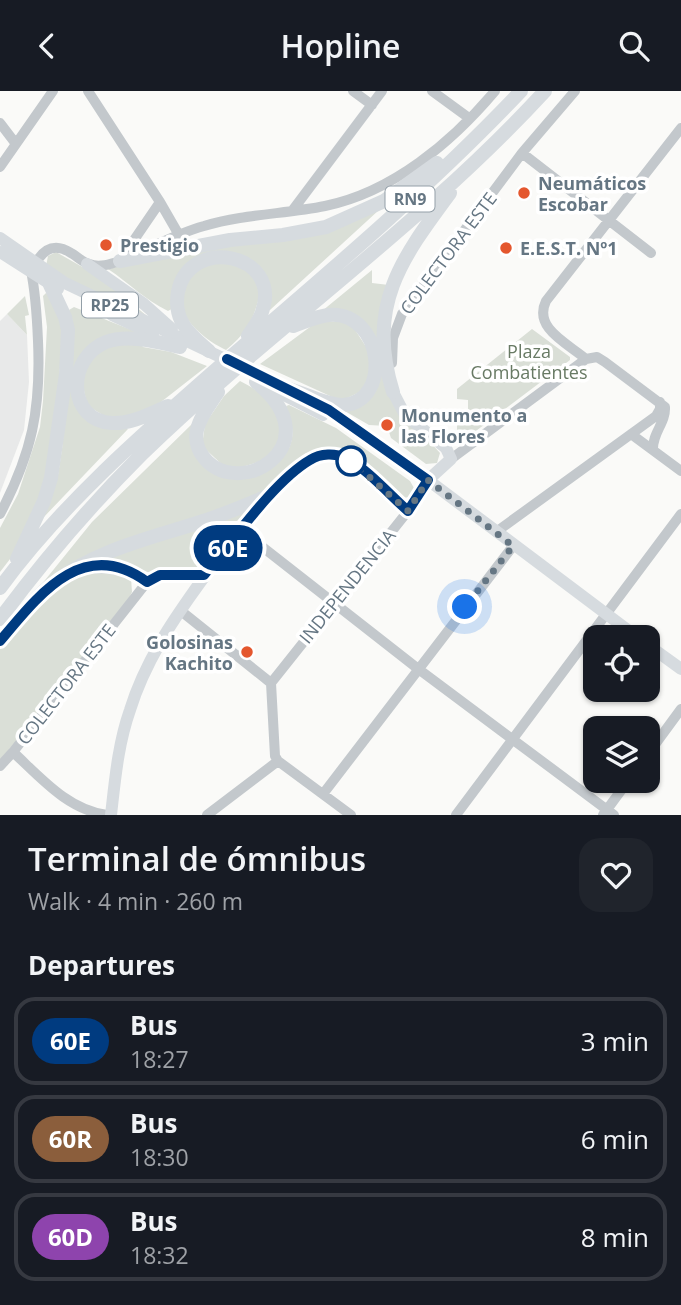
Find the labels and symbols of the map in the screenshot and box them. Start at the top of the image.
place label: Neumáticos Escobar [538,171,646,216]
marker: Neumáticos Escobar [516,185,532,201]
road number: RN9 [386,187,434,211]
street label: COLECTORA ESTE [394,187,502,319]
place label: Prestigio [120,233,199,257]
place label: E.E.S.T. Nº1 [520,236,618,260]
marker: Prestigio [98,237,114,253]
marker: E.E.S.T. Nº1 [498,240,514,256]
road number: RP25 [82,293,138,318]
park label: Plaza Combatientes [470,339,588,384]
place label: Monumento a las Flores [401,403,527,448]
marker: Monumento a las Flores [379,417,395,433]
unlabelled marker [336,446,366,476]
street label: INDEPENDENCIA [293,523,401,648]
line badge: 60E [188,525,268,571]
your location [447,589,482,624]
street label: COLECTORA ESTE [11,619,121,749]
place label: Golosinas Kachito [146,630,233,675]
marker: Golosinas Kachito [239,644,255,660]

